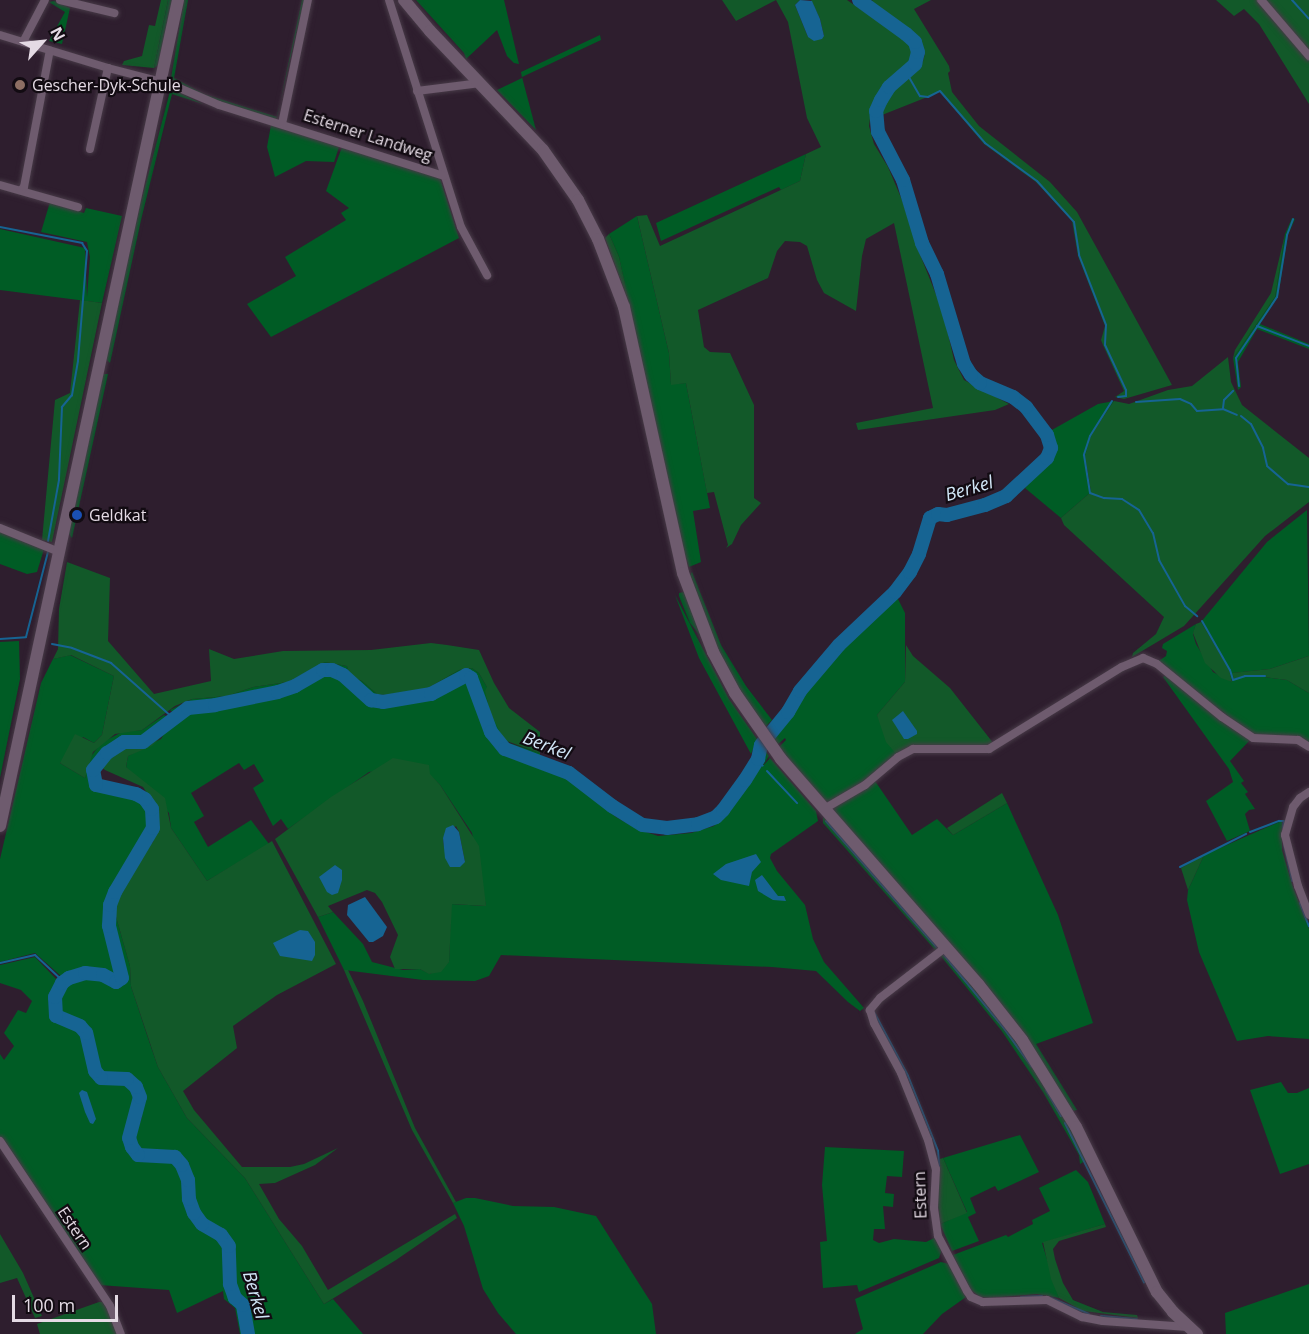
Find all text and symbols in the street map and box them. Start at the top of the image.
north arrow [12,12,72,72]
text: N [45,23,71,45]
place label: Gescher-Dyk-Schule [32,75,181,95]
marker: Gescher-Dyk-Schule [13,78,27,92]
street label: Esterner Landweg [301,105,435,165]
water label: Berkel [942,471,996,505]
place label: Geldkat [89,505,146,525]
marker: Geldkat [70,508,84,522]
water label: Berkel [520,726,574,764]
street label: Estern [910,1171,930,1219]
street label: Estern [54,1203,96,1253]
water label: Berkel [239,1268,273,1322]
scale bar [15,1283,122,1321]
text: 100 m [23,1293,75,1317]

